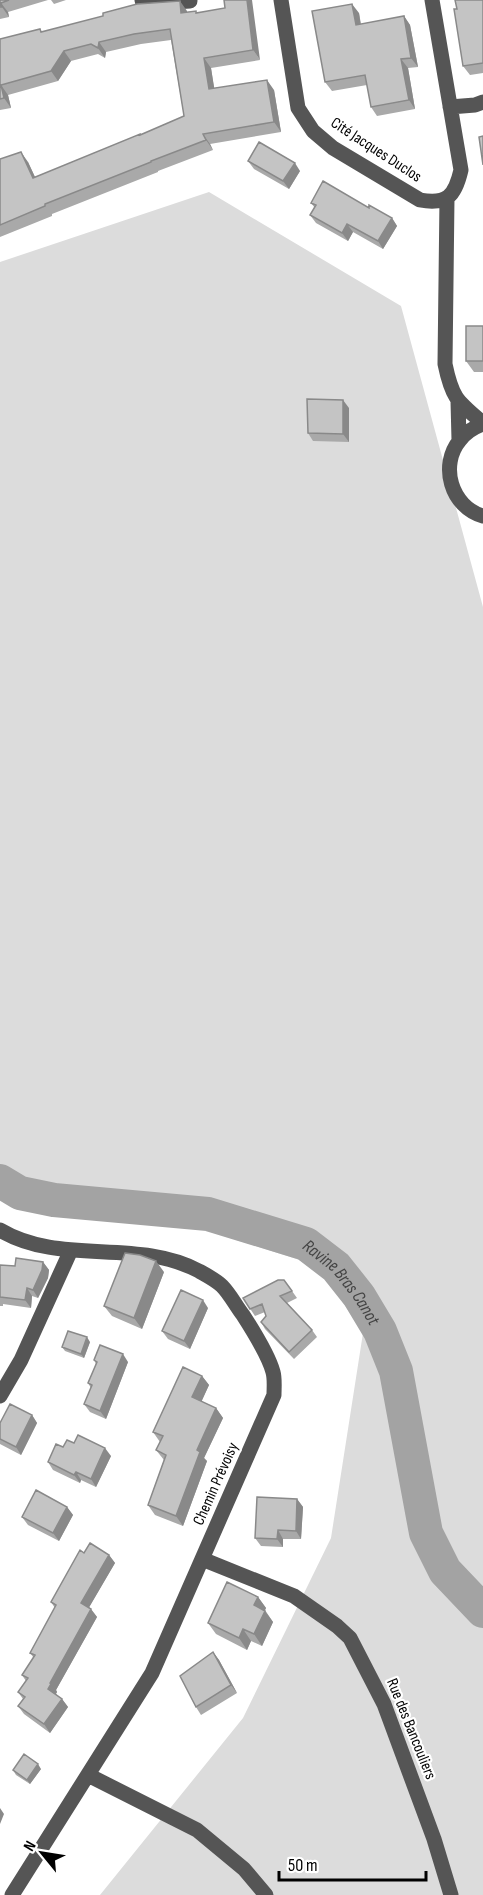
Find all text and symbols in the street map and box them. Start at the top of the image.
street label: Cité Jacques Duclos [327,114,425,187]
water label: Ravine Bras Canot [299,1235,385,1329]
street label: Chemin Prévoisy [189,1440,243,1528]
street label: Rue des Bancouliers [382,1676,440,1782]
north arrow [12,1823,72,1883]
text: N [20,1838,41,1855]
scale bar [279,1844,426,1882]
text: 50 m [288,1855,318,1876]

